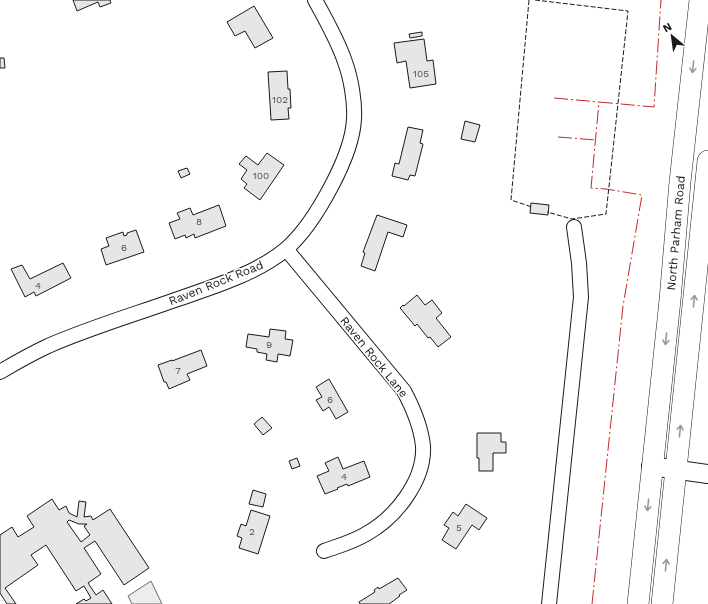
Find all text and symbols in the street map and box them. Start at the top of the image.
north arrow [652,16,692,56]
text: N [661,20,674,35]
one-way arrow [689,60,697,73]
house number: 105 [413,68,429,79]
house number: 102 [272,94,288,105]
house number: 100 [253,170,269,181]
street label: North Parham Road [664,175,688,291]
house number: 8 [196,216,202,227]
house number: 6 [121,242,127,253]
street label: Raven Rock Road [167,258,265,308]
house number: 4 [35,280,41,291]
one-way arrow [690,295,697,308]
street label: Raven Rock Lane [337,314,411,400]
one-way arrow [662,332,669,345]
house number: 9 [266,339,272,350]
house number: 7 [175,365,181,376]
house number: 6 [327,394,333,405]
one-way arrow [677,425,684,438]
house number: 4 [341,471,347,482]
one-way arrow [644,498,651,511]
house number: 5 [456,522,462,533]
house number: 2 [249,526,255,537]
one-way arrow [662,559,670,572]

